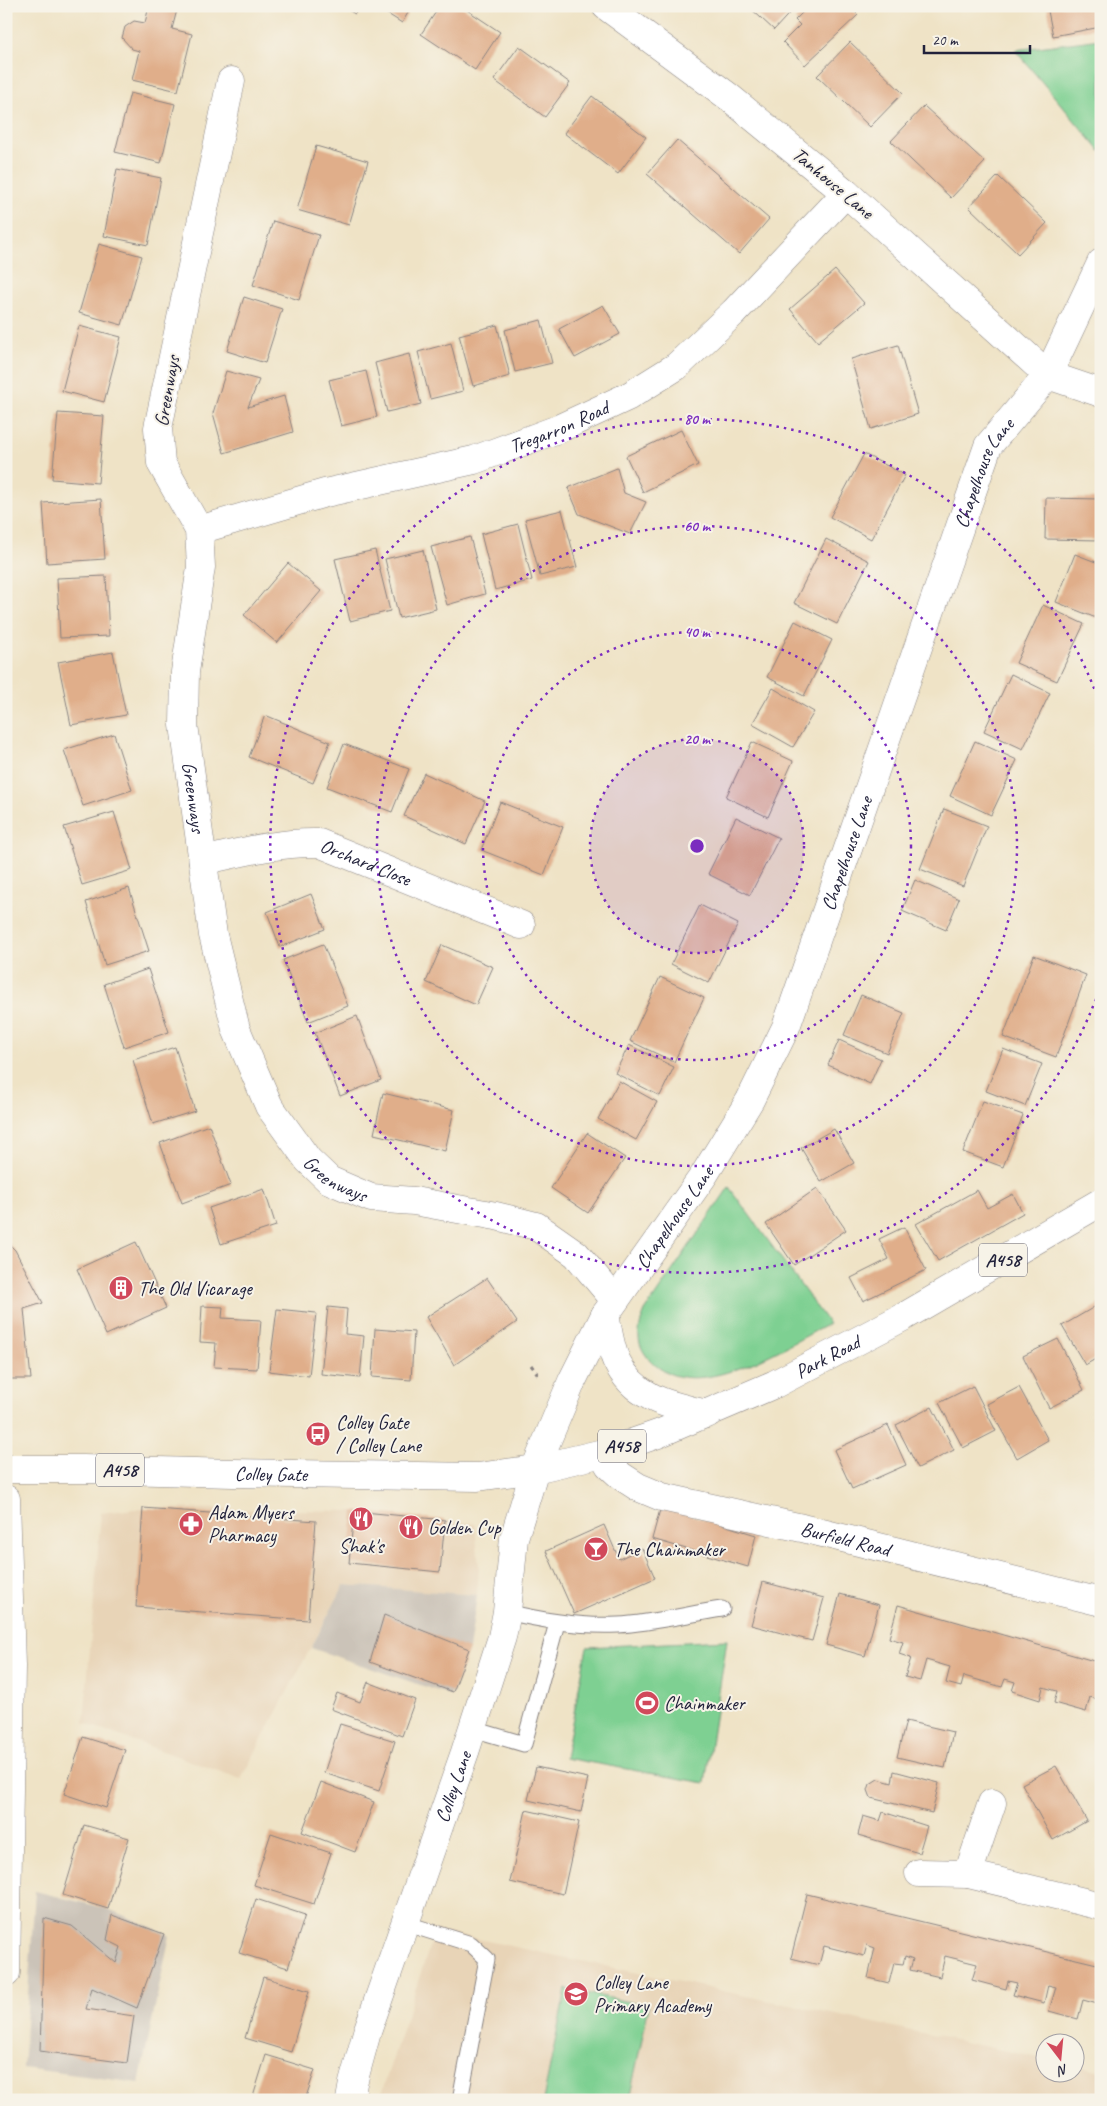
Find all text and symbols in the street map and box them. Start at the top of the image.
scale bar [924,22,1031,54]
text: 20 m [932,31,959,50]
street label: Tanhouse Lane [787,142,880,225]
street label: Greenways [149,352,186,428]
street label: Tregarron Road [506,394,615,458]
text: 80 m [684,410,711,429]
street label: Chapelhouse Lane [948,411,1020,531]
text: 60 m [684,517,711,536]
text: 40 m [684,623,711,642]
text: 20 m [684,730,711,749]
street label: Greenways [177,760,212,836]
street label: Chapelhouse Lane [815,792,878,914]
street label: Orchard Close [317,832,416,892]
centre of rings [688,837,706,855]
street label: Greenways [298,1150,373,1208]
street label: Chapelhouse Lane [630,1161,720,1273]
road number: A458 [979,1244,1027,1276]
building icon: The Old Vicarage [108,1275,134,1301]
place label: The Old Vicarage [138,1276,253,1301]
street label: Park Road [791,1328,867,1384]
place label: Colley Gate / Colley Lane [336,1410,423,1458]
bus stop icon: Colley Gate / Colley Lane [305,1421,331,1447]
road number: A458 [598,1430,646,1462]
road number: A458 [96,1454,144,1486]
street label: Colley Gate [234,1461,309,1487]
place label: Adam Myers Pharmacy [208,1500,296,1548]
restaurant icon: Shak's [348,1506,374,1532]
pharmacy icon: Adam Myers Pharmacy [178,1511,204,1537]
restaurant icon: Golden Cup [398,1514,424,1540]
place label: Golden Cup [428,1515,502,1540]
street label: Burfield Road [798,1516,896,1563]
place label: Shak's [339,1534,385,1559]
bar icon: The Chainmaker [583,1536,609,1562]
place label: The Chainmaker [614,1537,726,1562]
sports icon: Chainmaker [634,1690,660,1716]
place label: Chainmaker [664,1691,747,1716]
street label: Colley Lane [429,1746,477,1826]
place label: Colley Lane Primary Academy [594,1970,712,2018]
school or university icon: Colley Lane Primary Academy [563,1981,589,2007]
north arrow [1034,2034,1084,2084]
text: N [1055,2061,1070,2080]

